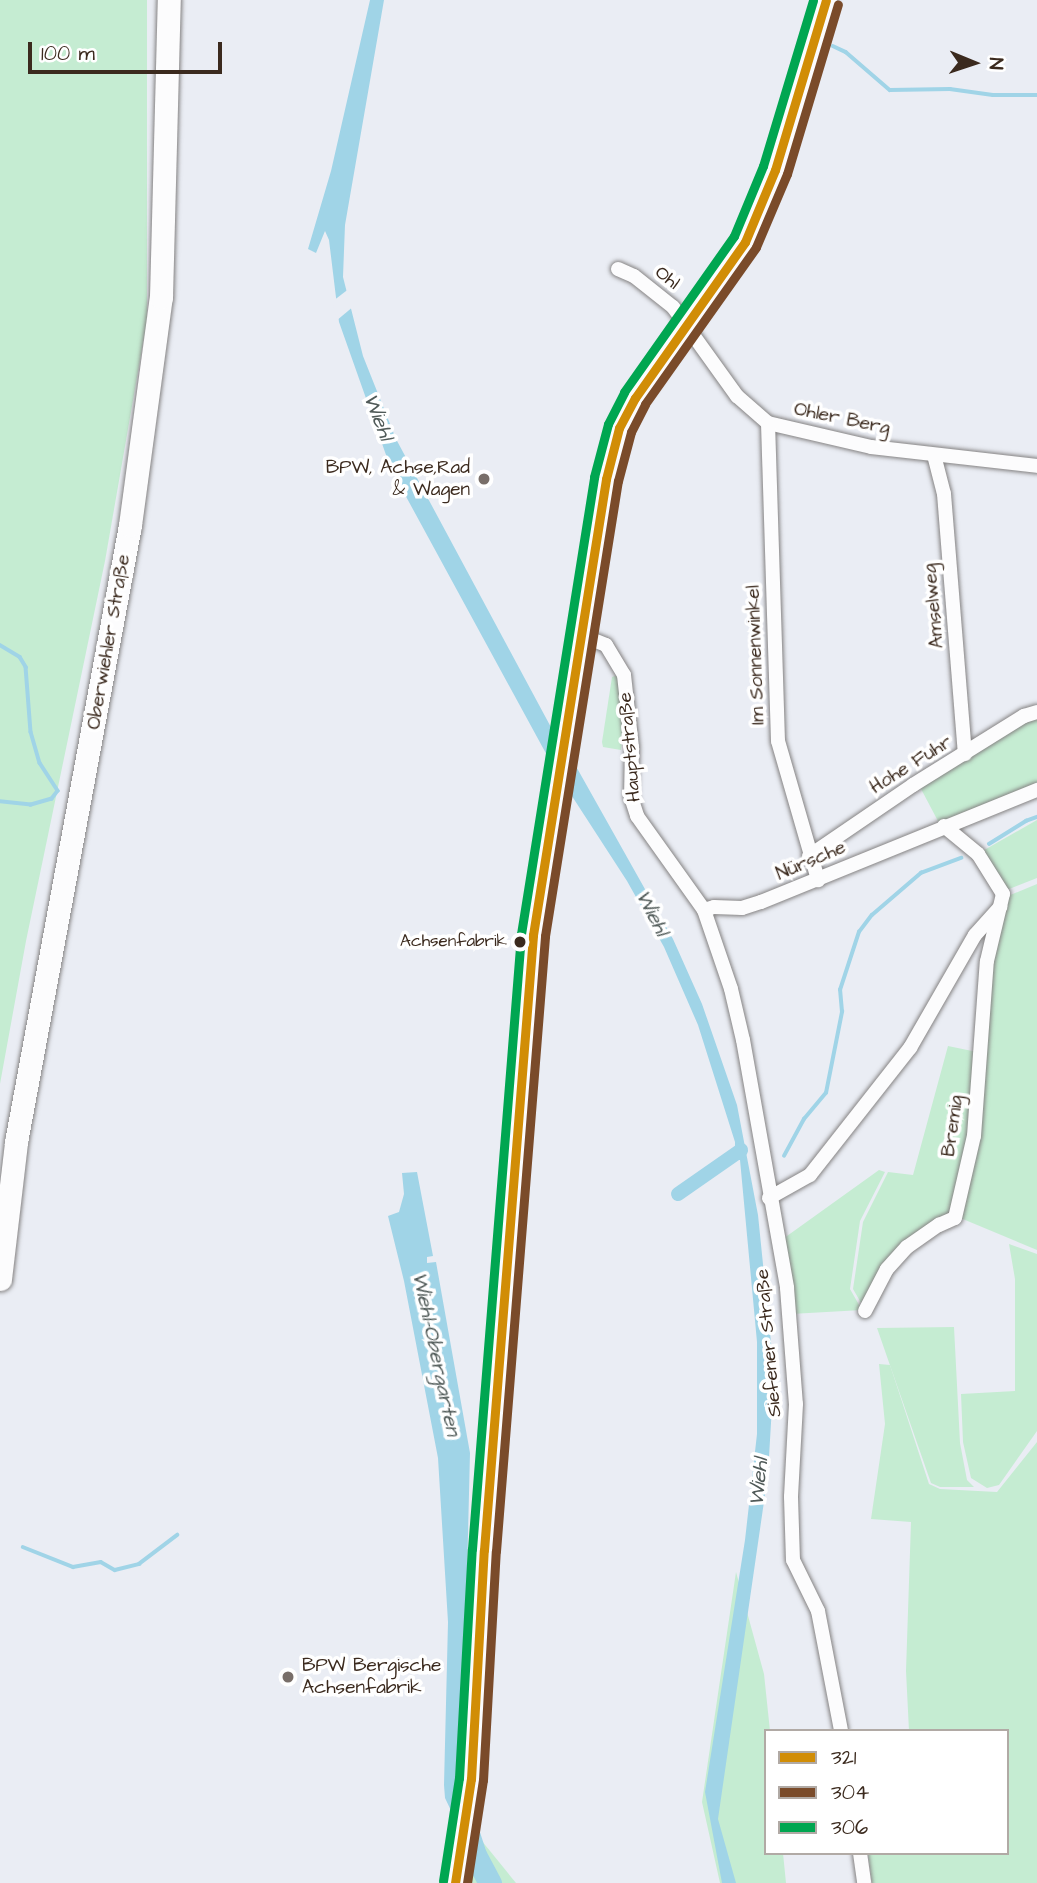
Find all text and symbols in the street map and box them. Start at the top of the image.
scale bar [32,28,226,72]
north arrow [939,28,1009,98]
text: 100 m [41,39,95,68]
text: N [982,57,1009,70]
street label: Ohl [650,261,684,295]
water label: Wiehl [358,390,398,444]
street label: Ohler Berg [792,398,892,440]
place label: BPW, Achse,Rad & Wagen [326,457,470,501]
marker: BPW, Achse,Rad & Wagen [476,471,492,487]
street label: Oberwiehler Straße [82,553,136,731]
street label: Amselweg [919,563,949,649]
street label: Im Sonnenwinkel [742,585,770,725]
street label: Hauptstraße [614,691,646,803]
street label: Hohe Fuhr [866,731,956,799]
street label: Nürsche [773,836,849,886]
water label: Wiehl [630,886,674,940]
place label: Achsenfabrik [400,932,507,952]
marker: Achsenfabrik [513,935,527,949]
street label: Bremig [937,1094,969,1158]
street label: Siefener Straße [751,1268,787,1418]
water label: Wiehl-Obergarten [406,1270,466,1438]
water label: Wiehl [744,1457,774,1507]
place label: BPW Bergische Achsenfabrik [302,1655,441,1699]
marker: BPW Bergische Achsenfabrik [280,1669,296,1685]
legend [764,1729,1009,1855]
text: 321 [831,1743,856,1772]
text: 304 [831,1778,869,1807]
text: 306 [831,1813,868,1842]

